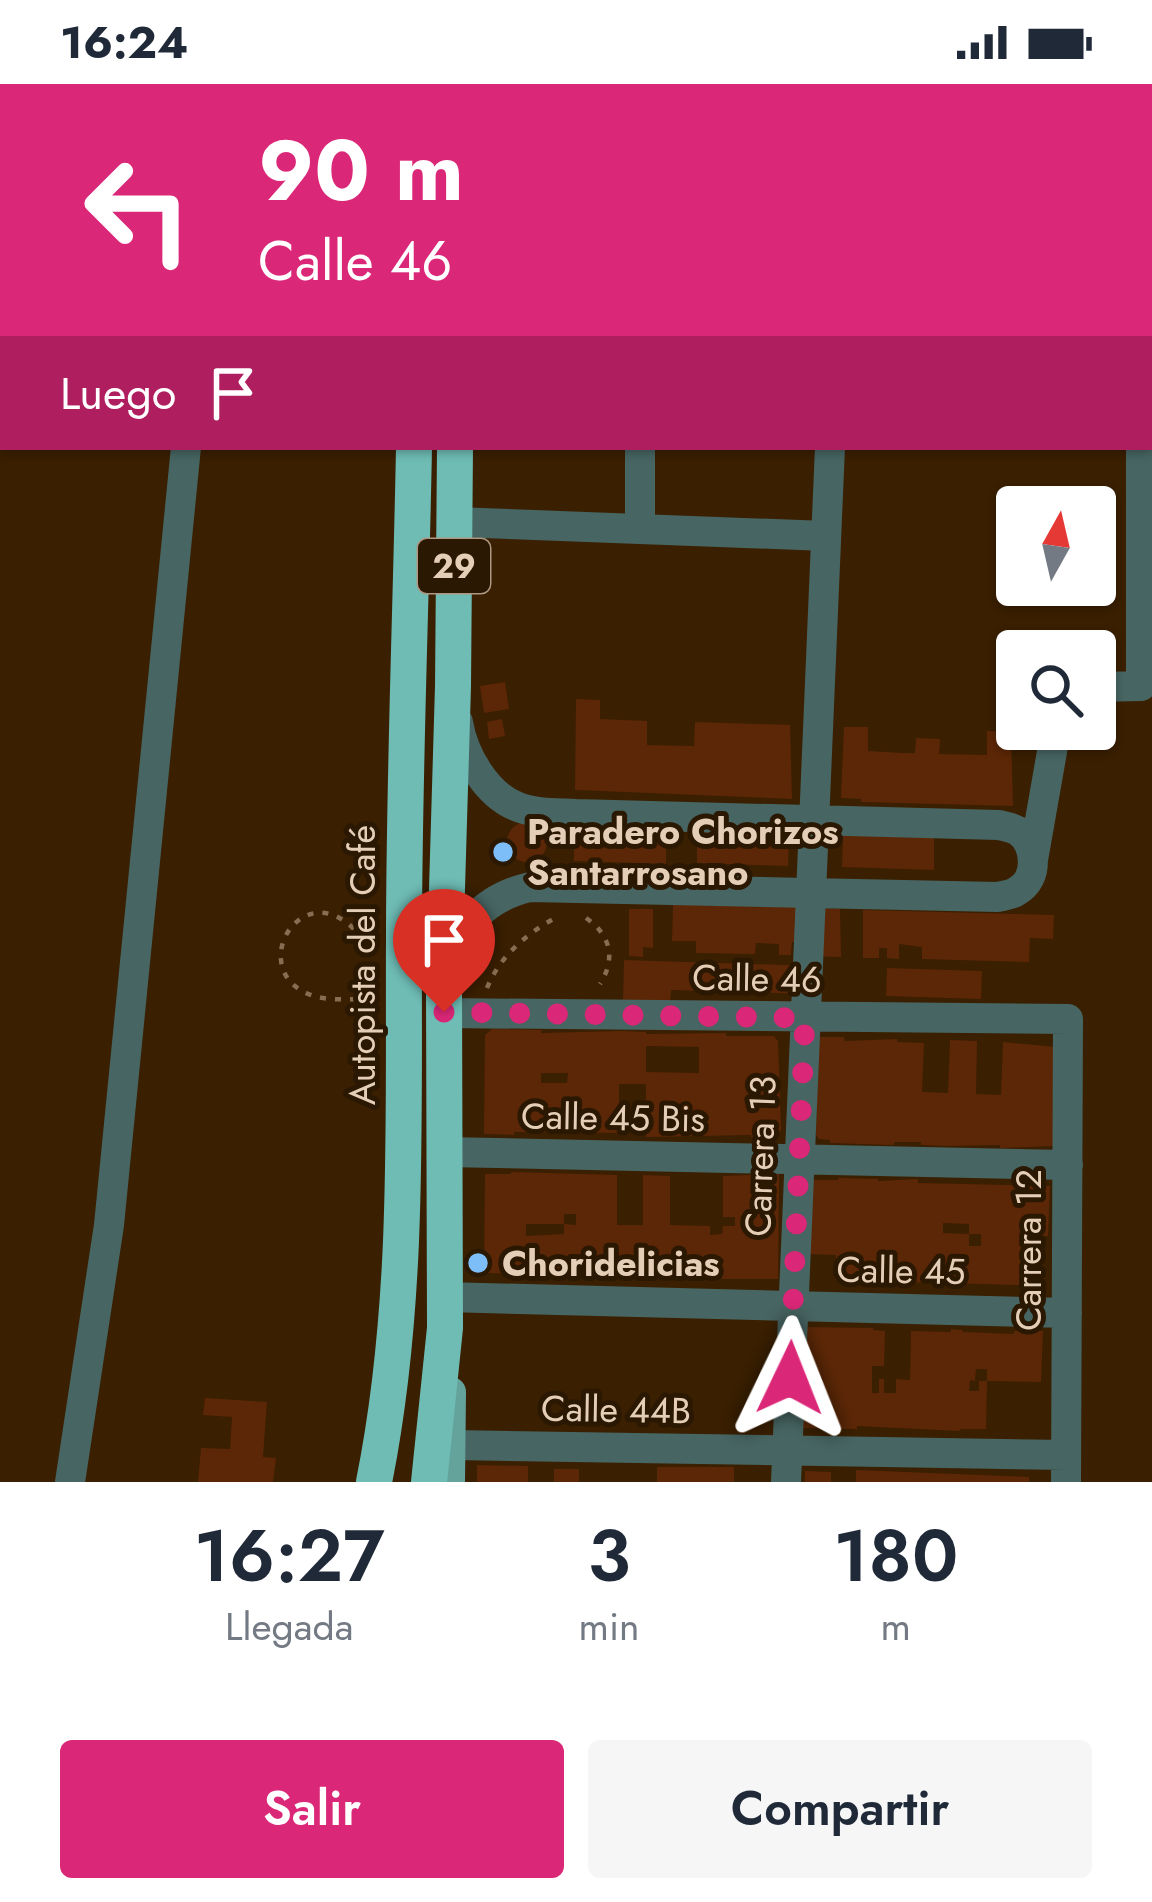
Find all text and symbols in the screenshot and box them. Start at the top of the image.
text: 16:24 [60,10,188,75]
text: 90 m [258,110,464,232]
icon: left [60,132,216,288]
text: Calle 46 [258,222,452,300]
icon: arrive [200,360,266,426]
text: Luego [60,361,176,426]
north arrow [996,486,1116,606]
map controls [996,486,1116,750]
road number: 29 [418,539,490,593]
button: search [996,630,1116,750]
place label: Paradero Chorizos Santarrosano [527,805,839,898]
street label: Autopista del Café [336,825,388,1105]
marker: Paradero Chorizos Santarrosano [490,839,516,865]
pin [393,889,495,1012]
icon: arrive [411,907,477,973]
street label: Calle 46 [692,951,822,1005]
street label: Carrera 13 [731,1075,789,1237]
street label: Calle 45 Bis [521,1089,705,1145]
street label: Carrera 12 [1002,1169,1054,1331]
place label: Choridelicias [502,1237,720,1289]
street label: Calle 45 [836,1243,966,1297]
marker: Choridelicias [465,1250,491,1276]
position arrow [727,1315,853,1441]
street label: Calle 44B [541,1382,691,1436]
text: 16:27 [194,1504,385,1608]
text: 3 [588,1504,631,1608]
text: 180 [833,1504,958,1608]
text: Llegada [225,1598,354,1655]
text: min [579,1598,640,1655]
text: m [881,1598,911,1655]
button: Salir [60,1740,564,1878]
button: Compartir [588,1740,1092,1878]

